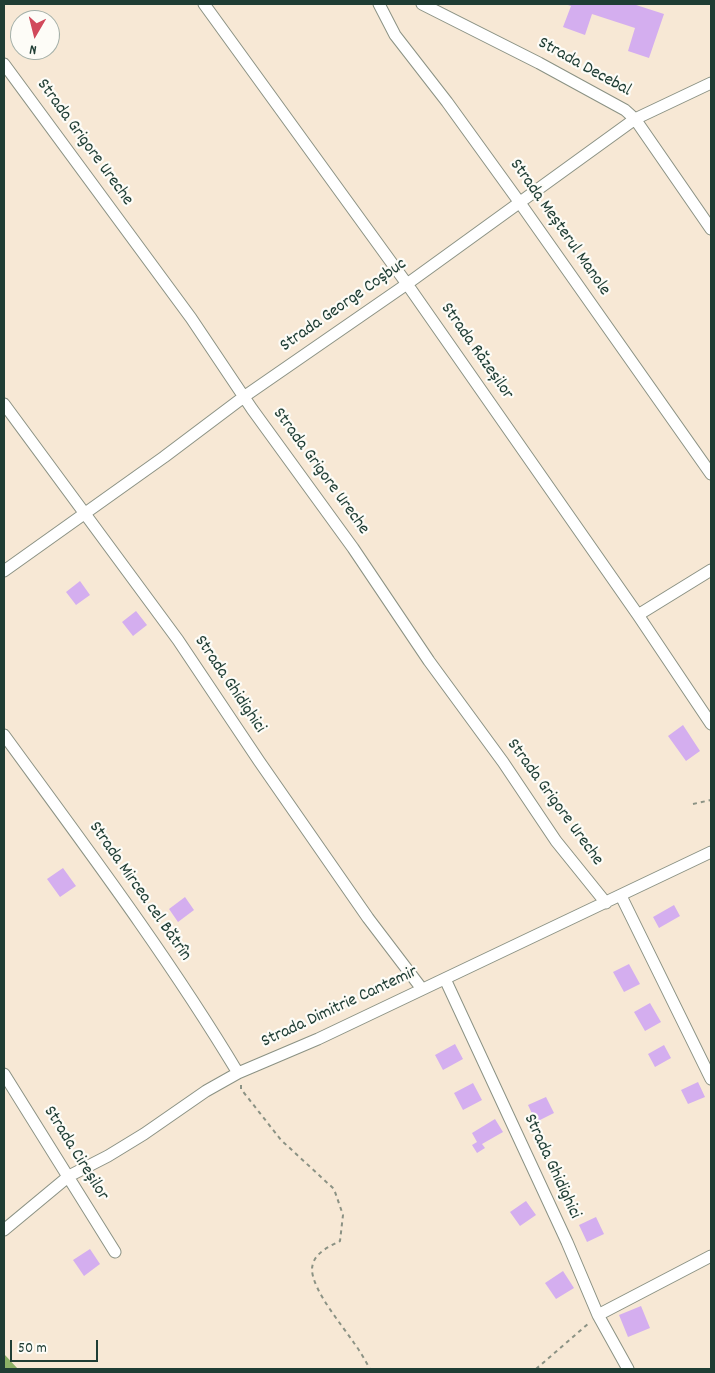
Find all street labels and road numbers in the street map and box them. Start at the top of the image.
street label: Strada Decebal [533,33,635,103]
street label: Strada Grigore Ureche [31,76,137,210]
street label: Strada Meșterul Manole [504,156,614,300]
street label: Strada George Coșbuc [277,254,411,358]
street label: Strada Răzeșilor [435,299,517,405]
street label: Strada Grigore Ureche [267,405,373,539]
street label: Strada Ghidighici [188,632,270,738]
street label: Strada Grigore Ureche [501,736,607,870]
street label: Strada Mircea cel Bătrîn [83,818,195,966]
street label: Strada Dimitrie Cantemir [258,962,422,1054]
street label: Strada Cireșilor [37,1103,113,1205]
street label: Strada Ghidighici [517,1111,585,1223]

